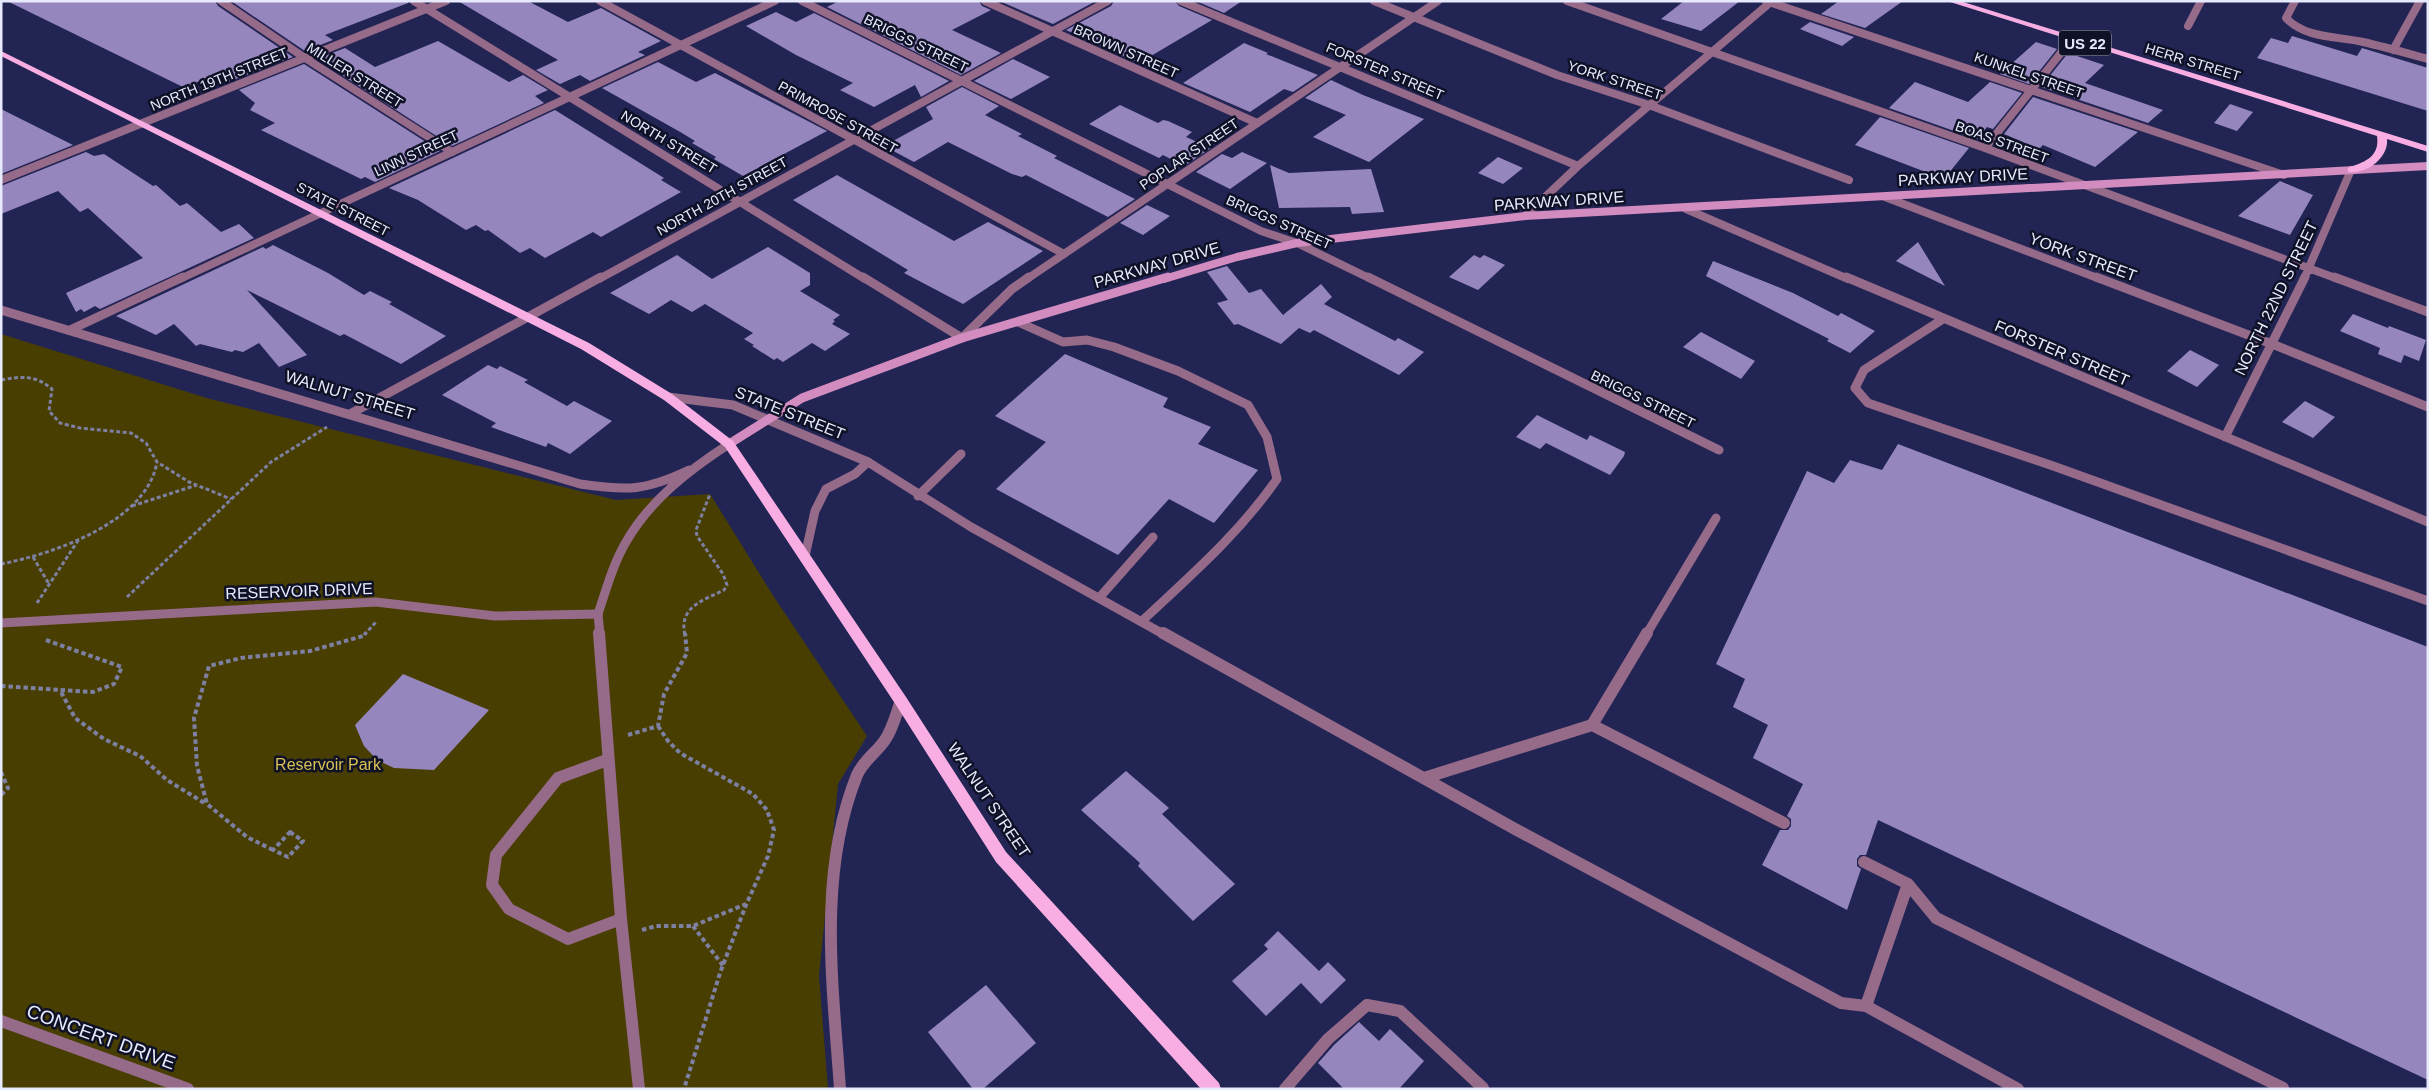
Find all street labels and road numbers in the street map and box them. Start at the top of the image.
street label: BRIGGS STREET [861,11,971,75]
street label: BROWN STREET [1071,21,1181,81]
road number: US 22 [2059,30,2111,56]
street label: MILLER STREET [304,39,406,111]
street label: FORSTER STREET [1324,39,1447,103]
street label: HERR STREET [2143,40,2243,84]
street label: NORTH 19TH STREET [148,44,290,114]
street label: KUNKEL STREET [1972,49,2086,101]
street label: YORK STREET [1566,57,1665,103]
street label: PRIMROSE STREET [776,78,901,157]
street label: NORTH STREET [618,107,720,177]
street label: POPLAR STREET [1136,115,1242,193]
street label: BOAS STREET [1953,118,2051,166]
street label: LINN STREET [371,126,461,179]
street label: NORTH 20TH STREET [654,153,790,239]
street label: PARKWAY DRIVE [1898,165,2028,189]
street label: STATE STREET [294,179,393,240]
street label: PARKWAY DRIVE [1494,188,1624,214]
street label: BRIGGS STREET [1224,192,1335,253]
street label: NORTH 22ND STREET [2231,218,2321,378]
street label: YORK STREET [2027,230,2139,284]
street label: PARKWAY DRIVE [1092,239,1222,291]
street label: FORSTER STREET [1992,317,2132,389]
street label: WALNUT STREET [283,367,417,423]
street label: BRIGGS STREET [1588,367,1698,431]
street label: STATE STREET [733,383,848,443]
street label: RESERVOIR DRIVE [225,580,373,602]
street label: WALNUT STREET [944,740,1034,861]
street label: CONCERT DRIVE [24,1000,178,1074]

